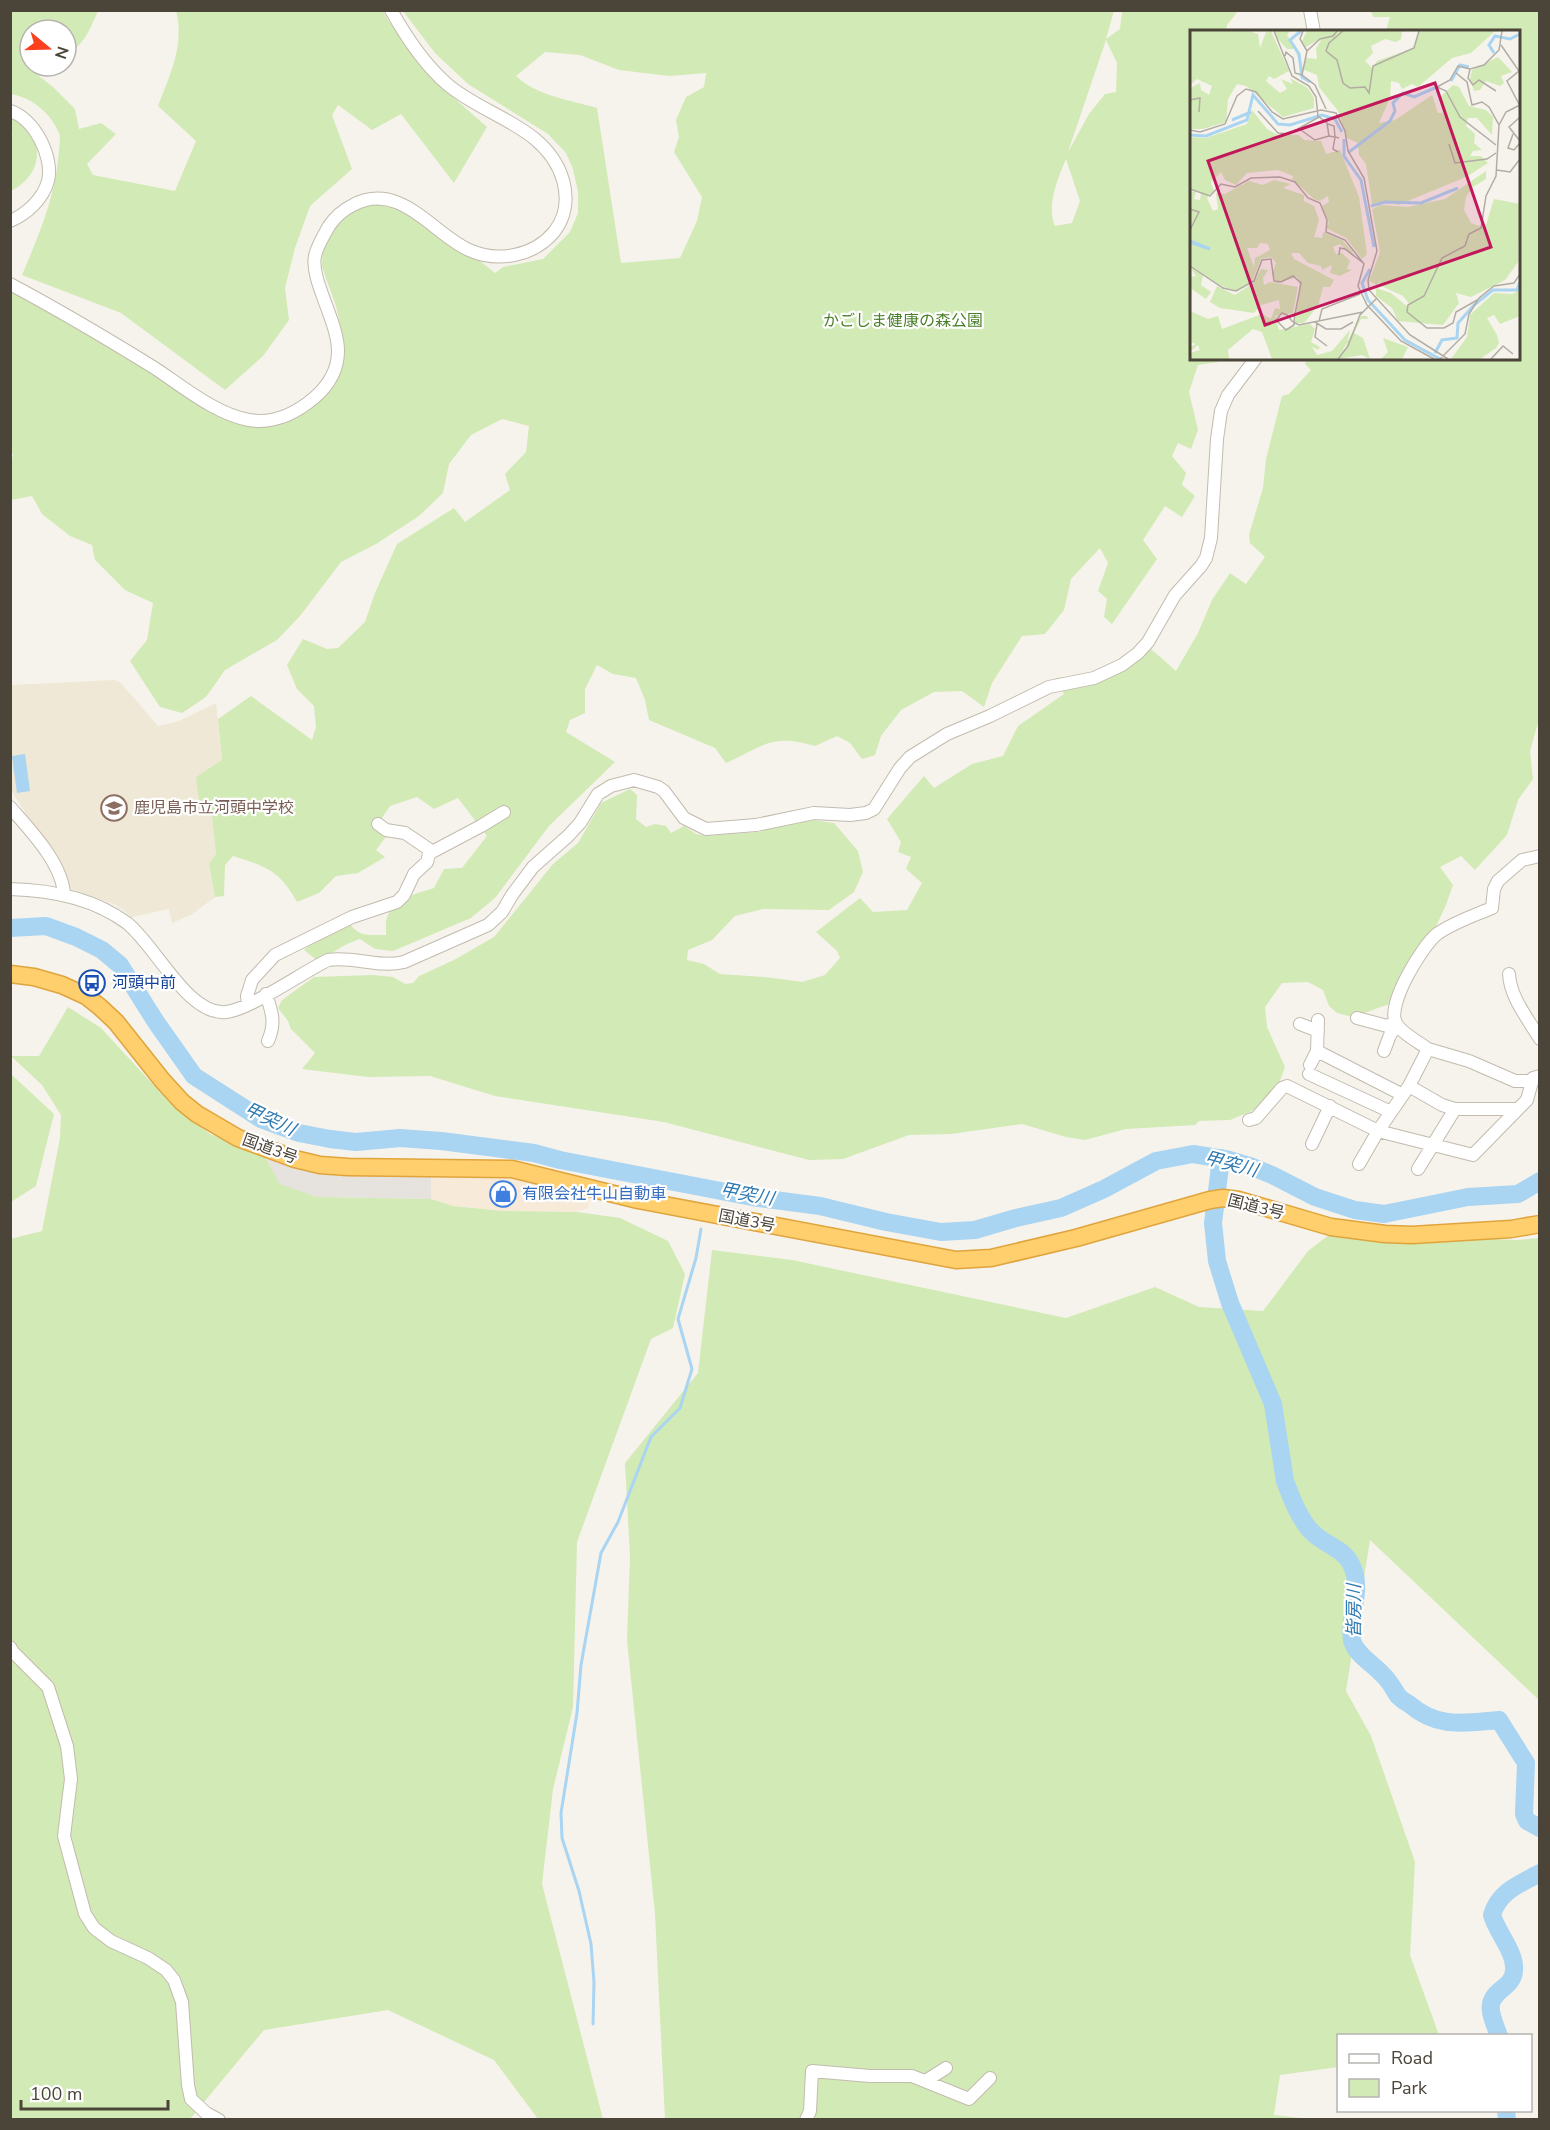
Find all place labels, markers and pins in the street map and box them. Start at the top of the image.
school or university icon: 鹿児島市立河頭中学校 [99,793,129,823]
place label: 鹿児島市立河頭中学校 [134,797,294,819]
bus stop icon: 河頭中前 [77,968,107,998]
place label: 河頭中前 [112,972,176,994]
shop icon: 有限会社牛山自動車 [488,1179,518,1209]
place label: 有限会社牛山自動車 [522,1183,666,1205]

